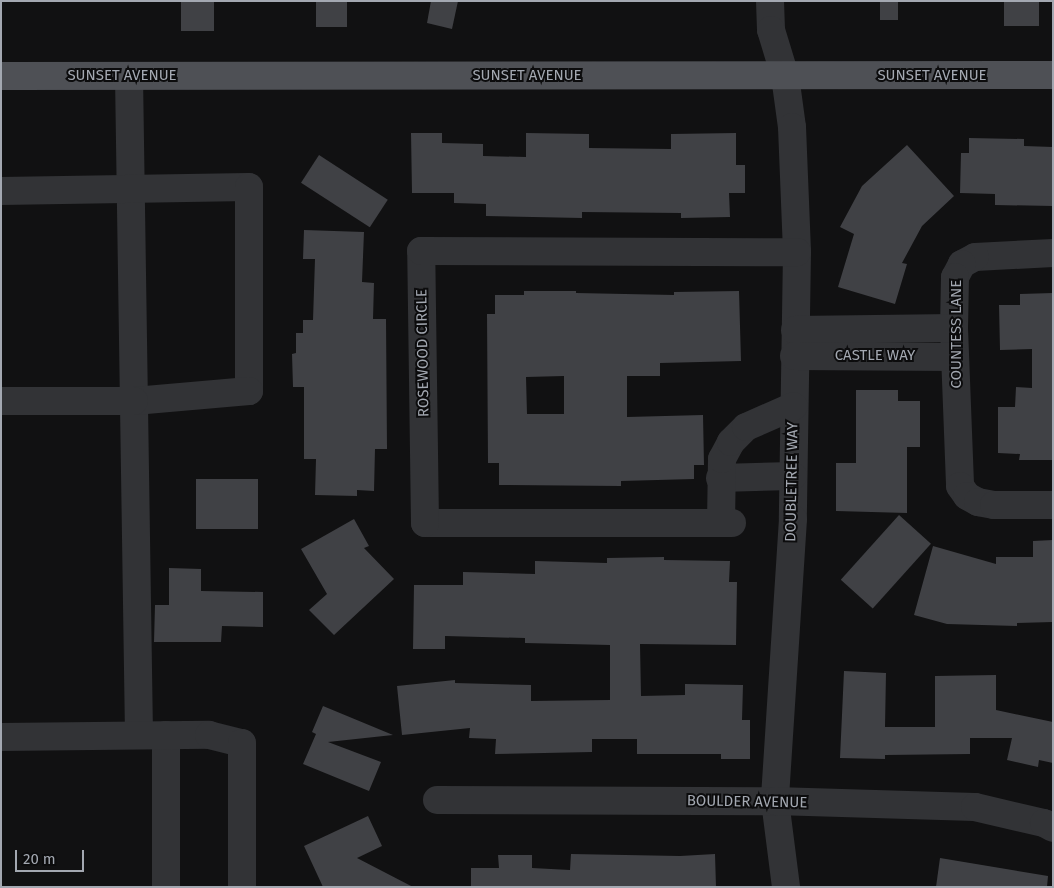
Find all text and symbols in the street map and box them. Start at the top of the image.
street label: SUNSET AVENUE [67,67,177,85]
street label: SUNSET AVENUE [472,67,582,85]
street label: SUNSET AVENUE [877,67,987,85]
street label: COUNTESS LANE [948,280,966,388]
street label: ROSEWOOD CIRCLE [413,289,433,417]
street label: CASTLE WAY [835,347,915,365]
street label: DOUBLETREE WAY [782,422,802,542]
street label: BOULDER AVENUE [687,792,807,812]
scale bar [18,840,86,872]
text: 20 m [23,850,56,868]

